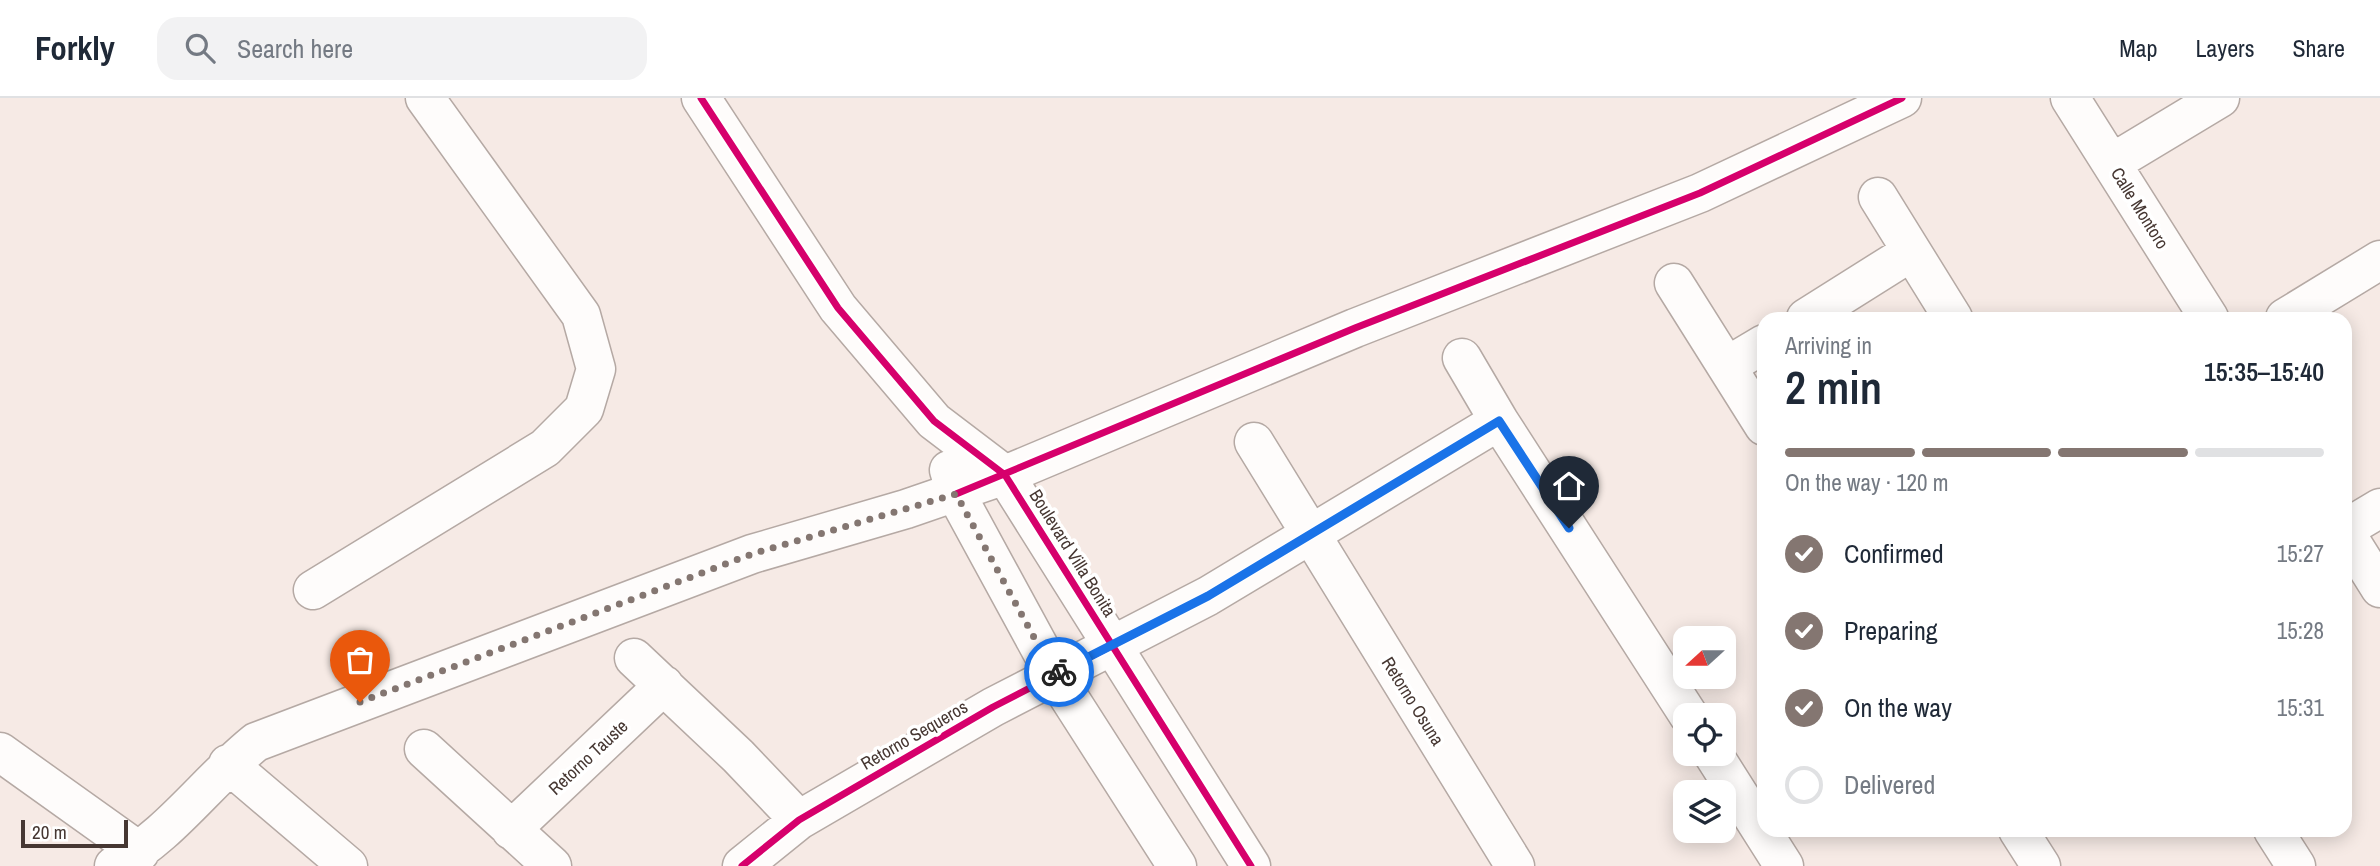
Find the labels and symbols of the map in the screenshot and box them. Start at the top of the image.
street label: Calle Montoro [2105,162,2175,254]
pin [1539,456,1599,528]
street label: Boulevard Villa Bonita [1024,485,1122,621]
north arrow [1673,626,1736,690]
pin [330,630,390,702]
courier [1024,637,1094,707]
street label: Retorno Osuna [1376,652,1450,750]
street label: Retorno Sequeros [856,694,972,776]
street label: Retorno Tauste [543,714,633,800]
scale bar [21,817,128,849]

